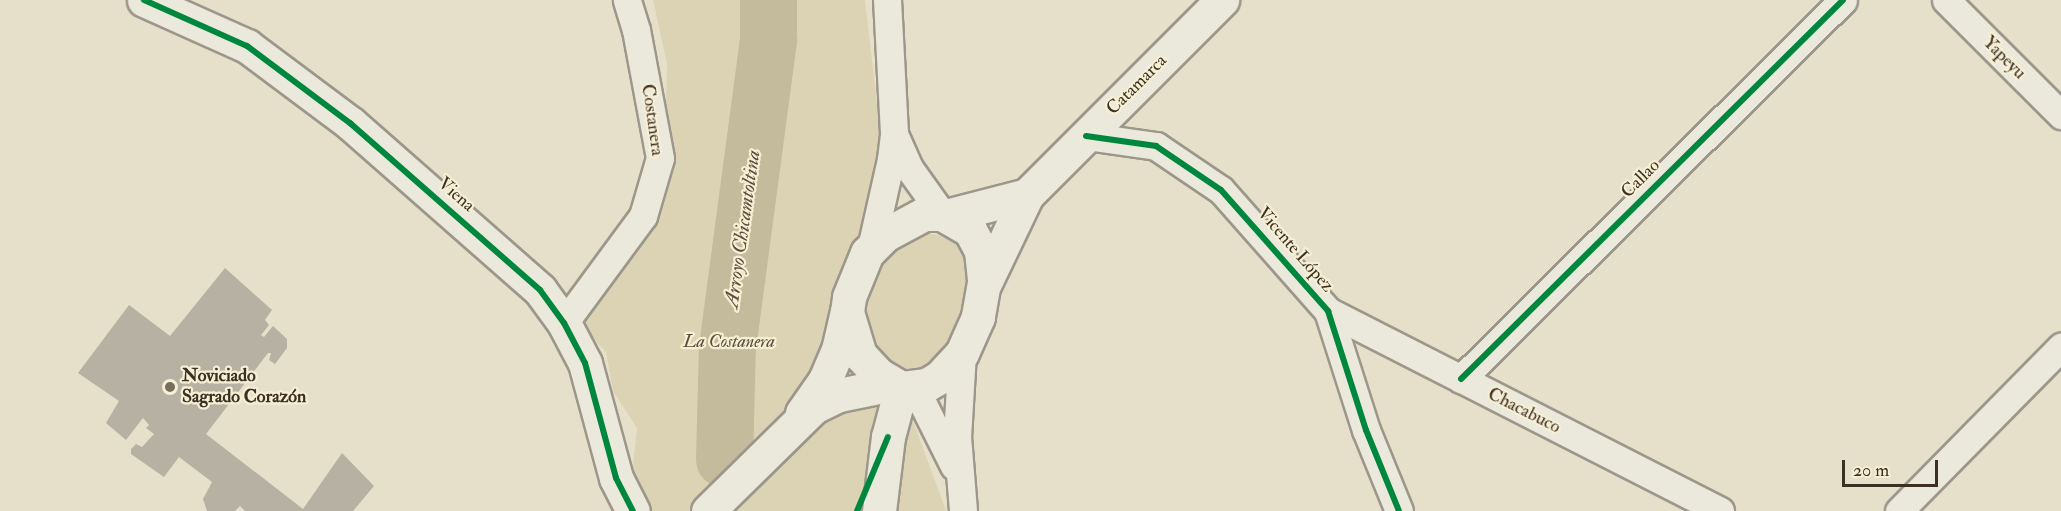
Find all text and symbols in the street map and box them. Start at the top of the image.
street label: Yapeyu [1978,32,2030,84]
street label: Catamarca [1102,50,1172,120]
street label: Costanera [636,83,668,157]
water label: Arroyo Chicamtoltina [719,148,765,310]
street label: Callao [1617,155,1665,203]
street label: Viena [433,173,479,217]
street label: Vicente López [1252,203,1338,297]
park label: La Costanera [683,331,775,353]
place label: Noviciado Sagrado Corazón [182,366,306,409]
marker: Noviciado Sagrado Corazón [163,380,177,394]
street label: Chacabuco [1484,384,1564,438]
scale bar [1845,448,1941,486]
text: 20 m [1853,459,1889,482]

